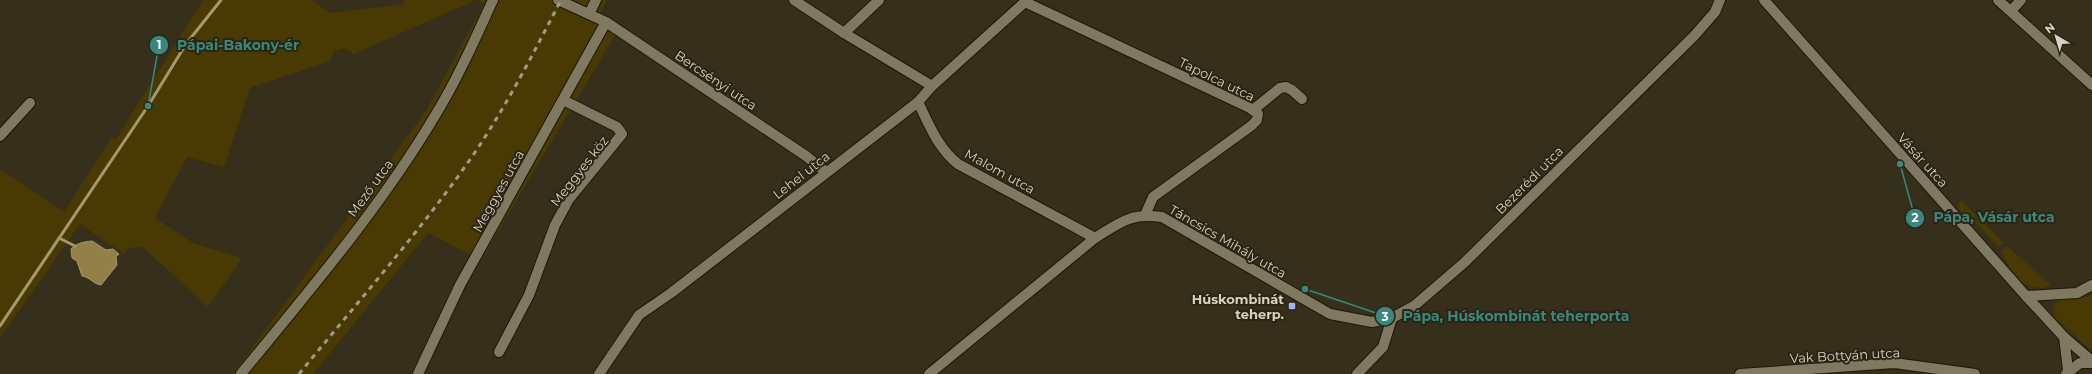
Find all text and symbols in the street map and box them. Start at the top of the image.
north arrow [2036,16,2076,56]
text: N [2042,20,2058,36]
callout: Pápai-Bakony-ér [149,32,307,58]
text: Pápai-Bakony-ér [177,36,299,54]
text: 1 [157,37,161,52]
street label: Bercsényi utca [672,47,760,113]
street label: Tapolca utca [1176,54,1258,104]
street label: Vásár utca [1894,130,1952,190]
street label: Meggyes köz [547,132,612,209]
street label: Bezerédi utca [1492,143,1566,217]
street label: Malom utca [962,145,1038,197]
street label: Meggyes utca [469,147,527,235]
street label: Lehel utca [769,148,833,202]
street label: Mező utca [344,156,396,220]
street label: Táncsics Mihály utca [1166,201,1290,281]
callout: Pápa, Vásár utca [1905,205,2062,231]
text: Pápa, Vásár utca [1933,208,2055,226]
text: 2 [1911,210,1919,225]
place label: Húskombinát teherp. [1192,291,1284,322]
marker: Húskombinát teherp. [1287,301,1297,311]
callout: Pápa, Húskombinát teherporta [1375,303,1637,329]
text: Pápa, Húskombinát teherporta [1403,307,1629,325]
text: 3 [1380,309,1389,324]
street label: Vak Bottyán utca [1789,344,1901,366]

